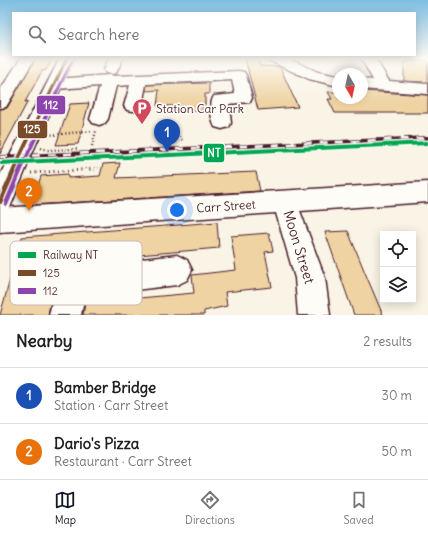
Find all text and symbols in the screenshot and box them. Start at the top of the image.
search box [12,12,416,56]
icon: search [26,23,48,45]
text: Search here [58,25,139,44]
north arrow [332,68,368,104]
line badge: 112 [36,95,66,115]
parking icon: Station Car Park [131,97,153,125]
text: 112 [44,98,58,112]
place label: Station Car Park [156,101,244,116]
pin: 1 [154,119,180,152]
line badge: 125 [17,120,48,139]
text: 125 [24,122,40,136]
line badge: NT [203,143,225,163]
text: NT [207,146,221,160]
pin: 2 [16,178,42,211]
street label: Carr Street [196,196,256,216]
your location [167,200,187,220]
street label: Moon Street [279,208,319,286]
map controls [380,231,416,303]
button: locate [380,231,416,267]
legend [10,241,142,305]
text: Railway NT [43,248,98,262]
text: 125 [43,266,60,280]
button: layers [380,267,416,303]
text: 112 [43,284,58,298]
text: Nearby [16,330,72,352]
text: 2 results [363,333,412,350]
text: Bamber Bridge [54,378,156,397]
text: 1 [26,387,32,404]
text: 30 m [382,387,412,404]
text: Station · Carr Street [54,397,168,414]
text: Dario's Pizza [54,434,139,453]
text: 2 [25,443,33,460]
text: 50 m [381,443,412,460]
text: Restaurant · Carr Street [54,453,192,470]
tab: Map [54,489,76,527]
tab: Directions [185,489,235,527]
tab: Saved [343,489,374,527]

